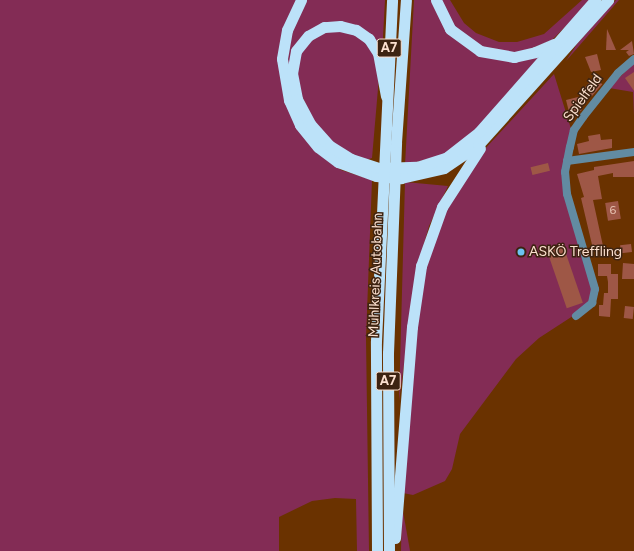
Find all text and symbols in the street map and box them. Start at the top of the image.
road number: A7 [376,37,402,59]
street label: Spielfeld [560,71,606,125]
house number: 6 [610,204,616,218]
street label: Mühlkreis Autobahn [365,212,387,338]
place label: ASKÖ Treffling [529,244,622,260]
marker: ASKÖ Treffling [516,247,526,257]
road number: A7 [375,370,401,392]

